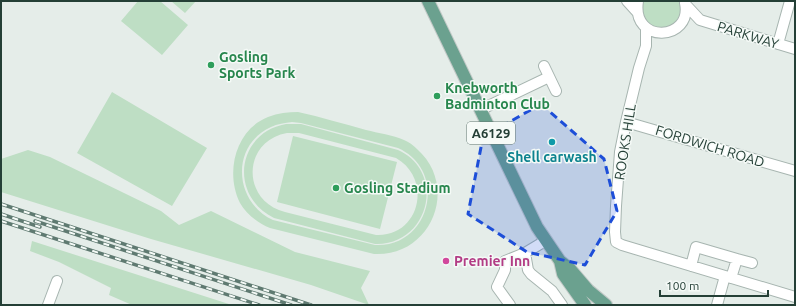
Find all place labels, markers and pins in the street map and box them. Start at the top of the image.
place label: Gosling Sports Park [219,49,295,81]
marker: Gosling Sports Park [206,60,216,70]
place label: Knebworth Badminton Club [445,80,550,112]
marker: Knebworth Badminton Club [432,91,442,101]
marker: Shell carwash [547,137,557,147]
place label: Shell carwash [507,149,597,165]
place label: Gosling Stadium [344,180,451,196]
marker: Gosling Stadium [331,183,341,193]
place label: Premier Inn [454,253,530,269]
marker: Premier Inn [441,256,451,266]

